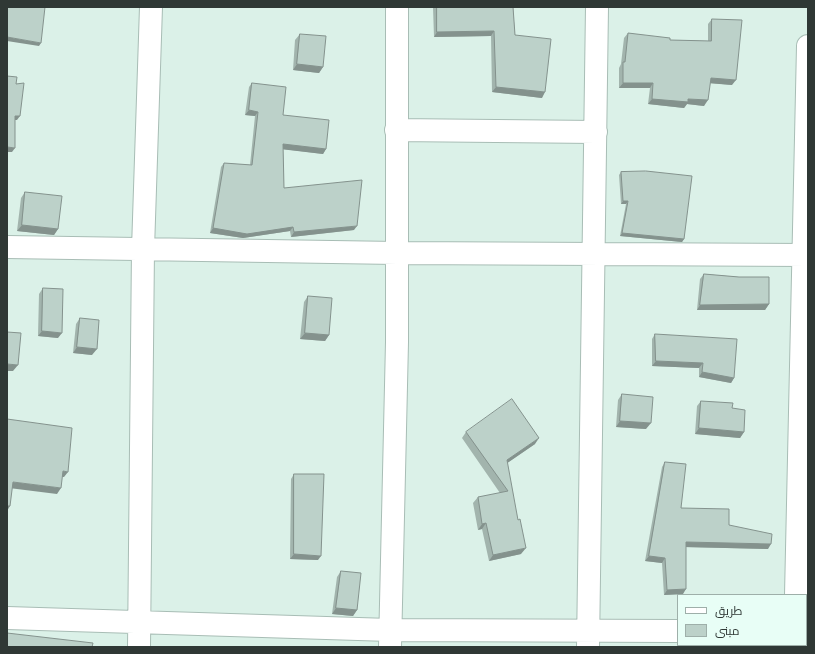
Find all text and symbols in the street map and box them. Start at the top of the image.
legend [677,594,807,646]
text: طريق [715,603,742,617]
text: مبنى [715,623,740,637]

